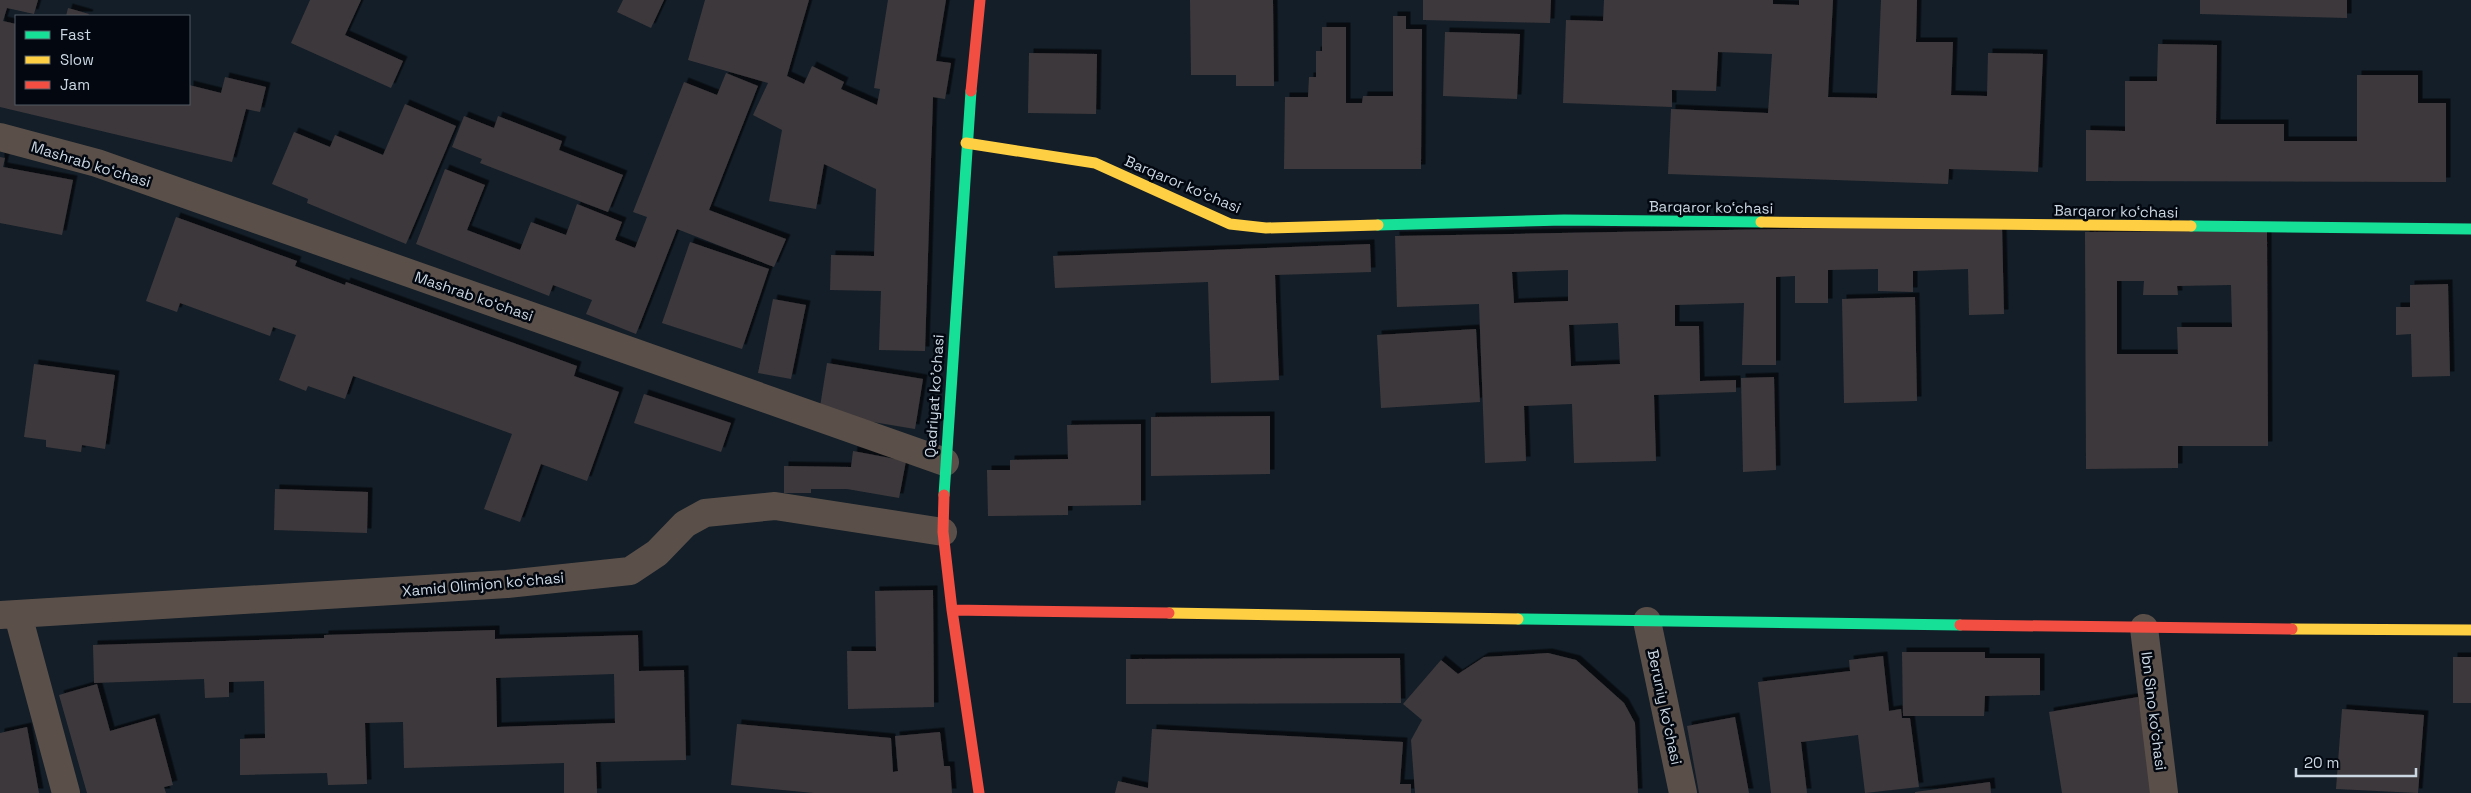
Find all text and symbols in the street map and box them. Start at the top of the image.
legend [15,15,190,105]
text: Fast [60,25,91,44]
text: Slow [60,50,94,69]
text: Jam [60,75,90,94]
street label: Mashrab koʻchasi [29,137,153,191]
street label: Barqaror koʻchasi [1122,151,1244,217]
street label: Barqaror koʻchasi [1649,196,1773,218]
street label: Barqaror koʻchasi [2054,200,2178,222]
street label: Mashrab koʻchasi [412,267,536,325]
street label: Qadriyat ko'chasi [920,334,948,458]
street label: Xamid Olimjon koʻchasi [401,567,565,601]
street label: Beruniy koʻchasi [1643,648,1687,766]
street label: Ibn Sino koʻchasi [2137,650,2171,772]
scale bar [2296,746,2416,778]
text: 20 m [2304,753,2339,772]

